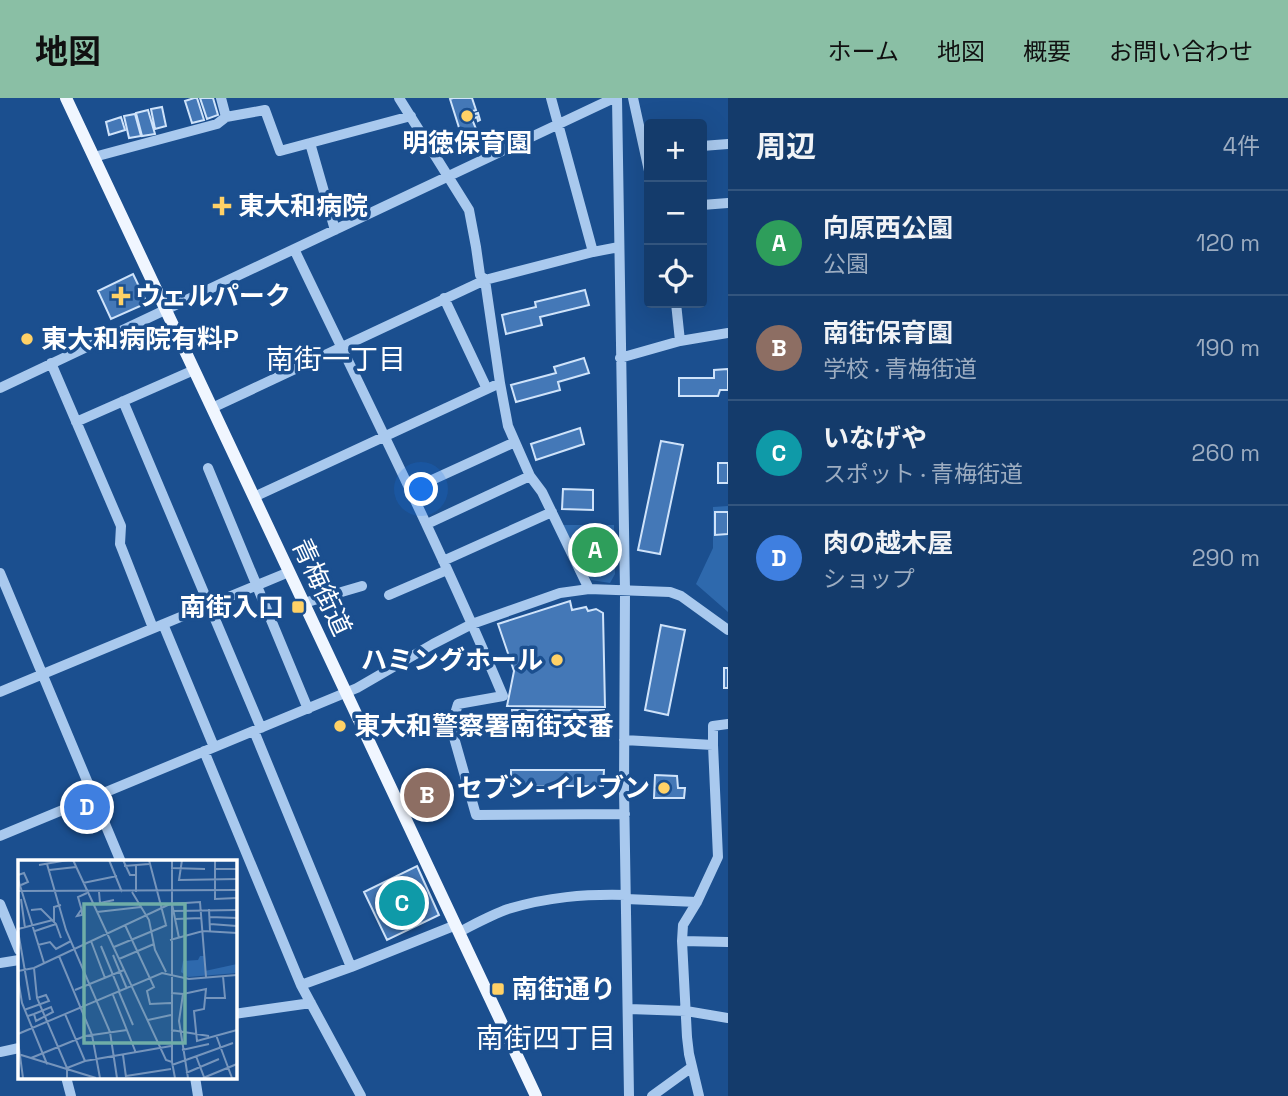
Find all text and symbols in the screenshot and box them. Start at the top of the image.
text: 地図 [35,31,101,73]
text: ホーム [828,36,899,67]
text: 地図 [937,36,985,67]
text: 概要 [1023,36,1071,67]
text: お問い合わせ [1109,36,1253,67]
marker: 明徳保育園 [459,108,475,124]
map controls [644,119,707,308]
button: + [644,119,707,182]
place label: 明徳保育園 [402,126,532,160]
text: 周辺 [756,127,816,166]
text: 4件 [1223,131,1260,161]
button: − [644,182,707,245]
place label: 東大和病院 [238,189,368,223]
marker: 東大和病院 [212,196,232,216]
text: 向原西公園 [823,211,953,245]
text: A [772,228,786,258]
text: 120 m [1196,228,1260,258]
button: locate [644,245,707,308]
text: 公園 [823,249,869,279]
place label: ウェルパーク [135,279,291,313]
marker: ウェルパーク [113,288,129,304]
text: 南街保育園 [823,316,953,350]
place label: 東大和病院有料P [41,322,239,356]
marker: 東大和病院有料P [19,331,35,347]
text: B [771,333,787,363]
text: 190 m [1196,333,1260,363]
district label: 南街一丁目 [266,341,406,377]
text: 学校 · 青梅街道 [823,354,977,384]
text: いなげや [823,421,927,455]
text: C [772,438,786,468]
text: 260 m [1192,438,1260,468]
text: スポット · 青梅街道 [823,459,1023,489]
your location [404,472,438,506]
pin: A [572,524,618,576]
text: 肉の越木屋 [823,526,953,560]
street label: 青梅街道 [285,533,359,641]
text: D [771,543,787,573]
text: 290 m [1192,543,1260,573]
text: ショップ [823,564,915,594]
place label: 南街入口 [180,590,284,624]
marker: 南街入口 [290,599,306,615]
place label: ハミングホール [361,643,543,677]
marker: ハミングホール [549,652,565,668]
place label: 東大和警察署南街交番 [354,709,614,743]
marker: 東大和警察署南街交番 [332,718,348,734]
pin: B [404,769,450,821]
place label: セブン-イレブン [457,771,650,805]
marker: セブン-イレブン [656,780,672,796]
pin: D [64,781,110,833]
inset map [18,860,236,1079]
pin: C [379,877,425,929]
place label: 南街通り [512,972,616,1006]
marker: 南街通り [490,981,506,997]
district label: 南街四丁目 [476,1020,616,1056]

